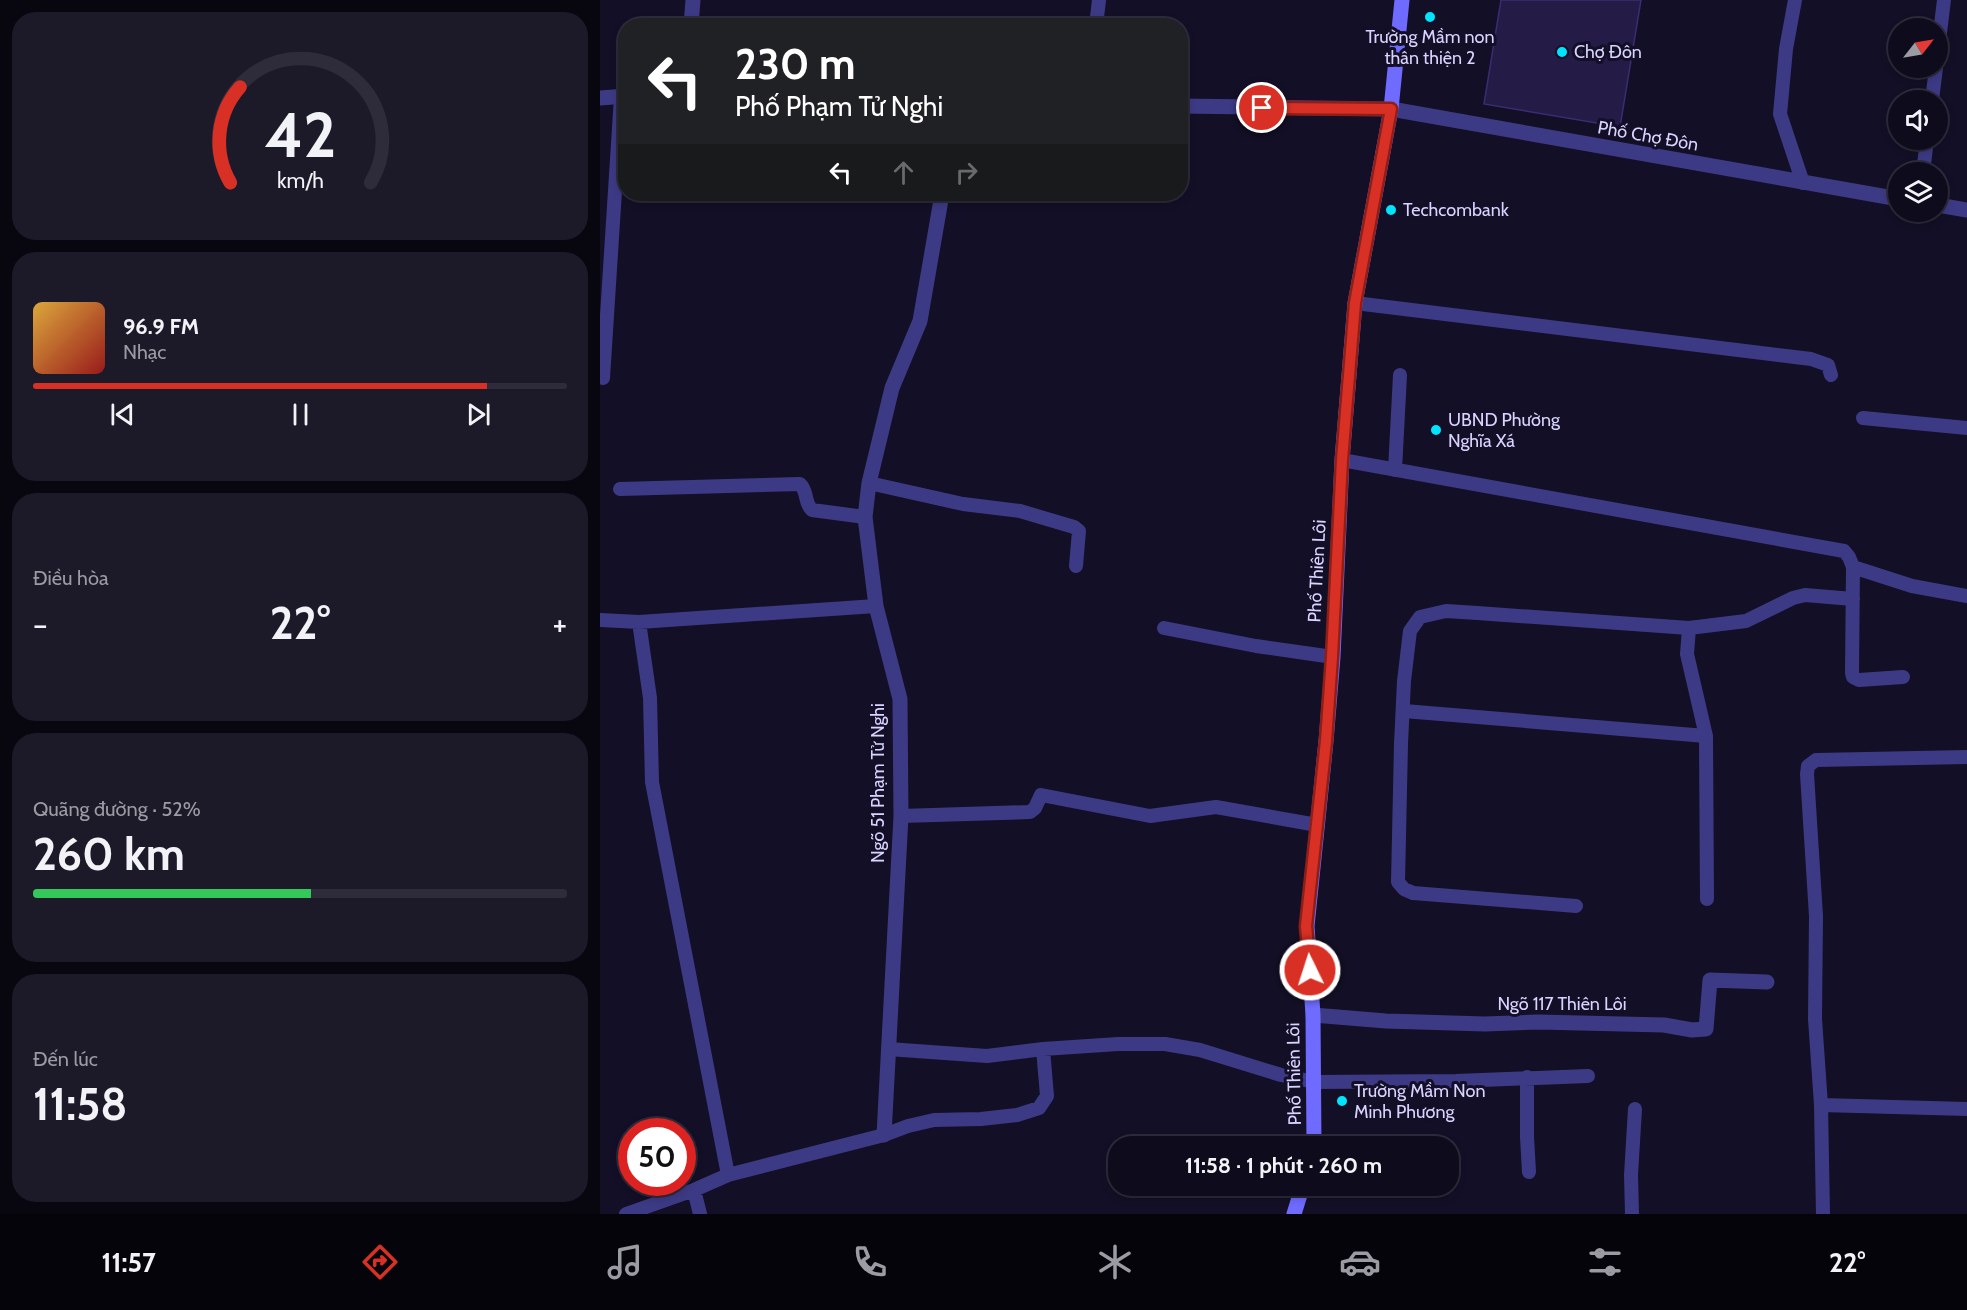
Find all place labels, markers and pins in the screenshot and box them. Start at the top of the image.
marker: Trường Mầm non thân thiện 2 [1423,10,1437,24]
place label: Trường Mầm non thân thiện 2 [1365,26,1495,69]
place label: Chợ Đôn [1574,41,1642,63]
marker: Chợ Đôn [1555,45,1569,59]
pin [1236,82,1287,133]
place label: Techcombank [1403,199,1510,221]
marker: Techcombank [1384,203,1398,217]
place label: UBND Phường Nghĩa Xá [1448,409,1561,452]
marker: UBND Phường Nghĩa Xá [1429,423,1443,437]
place label: Trường Mầm Non Minh Phương [1354,1080,1485,1123]
marker: Trường Mầm Non Minh Phương [1335,1094,1349,1108]

